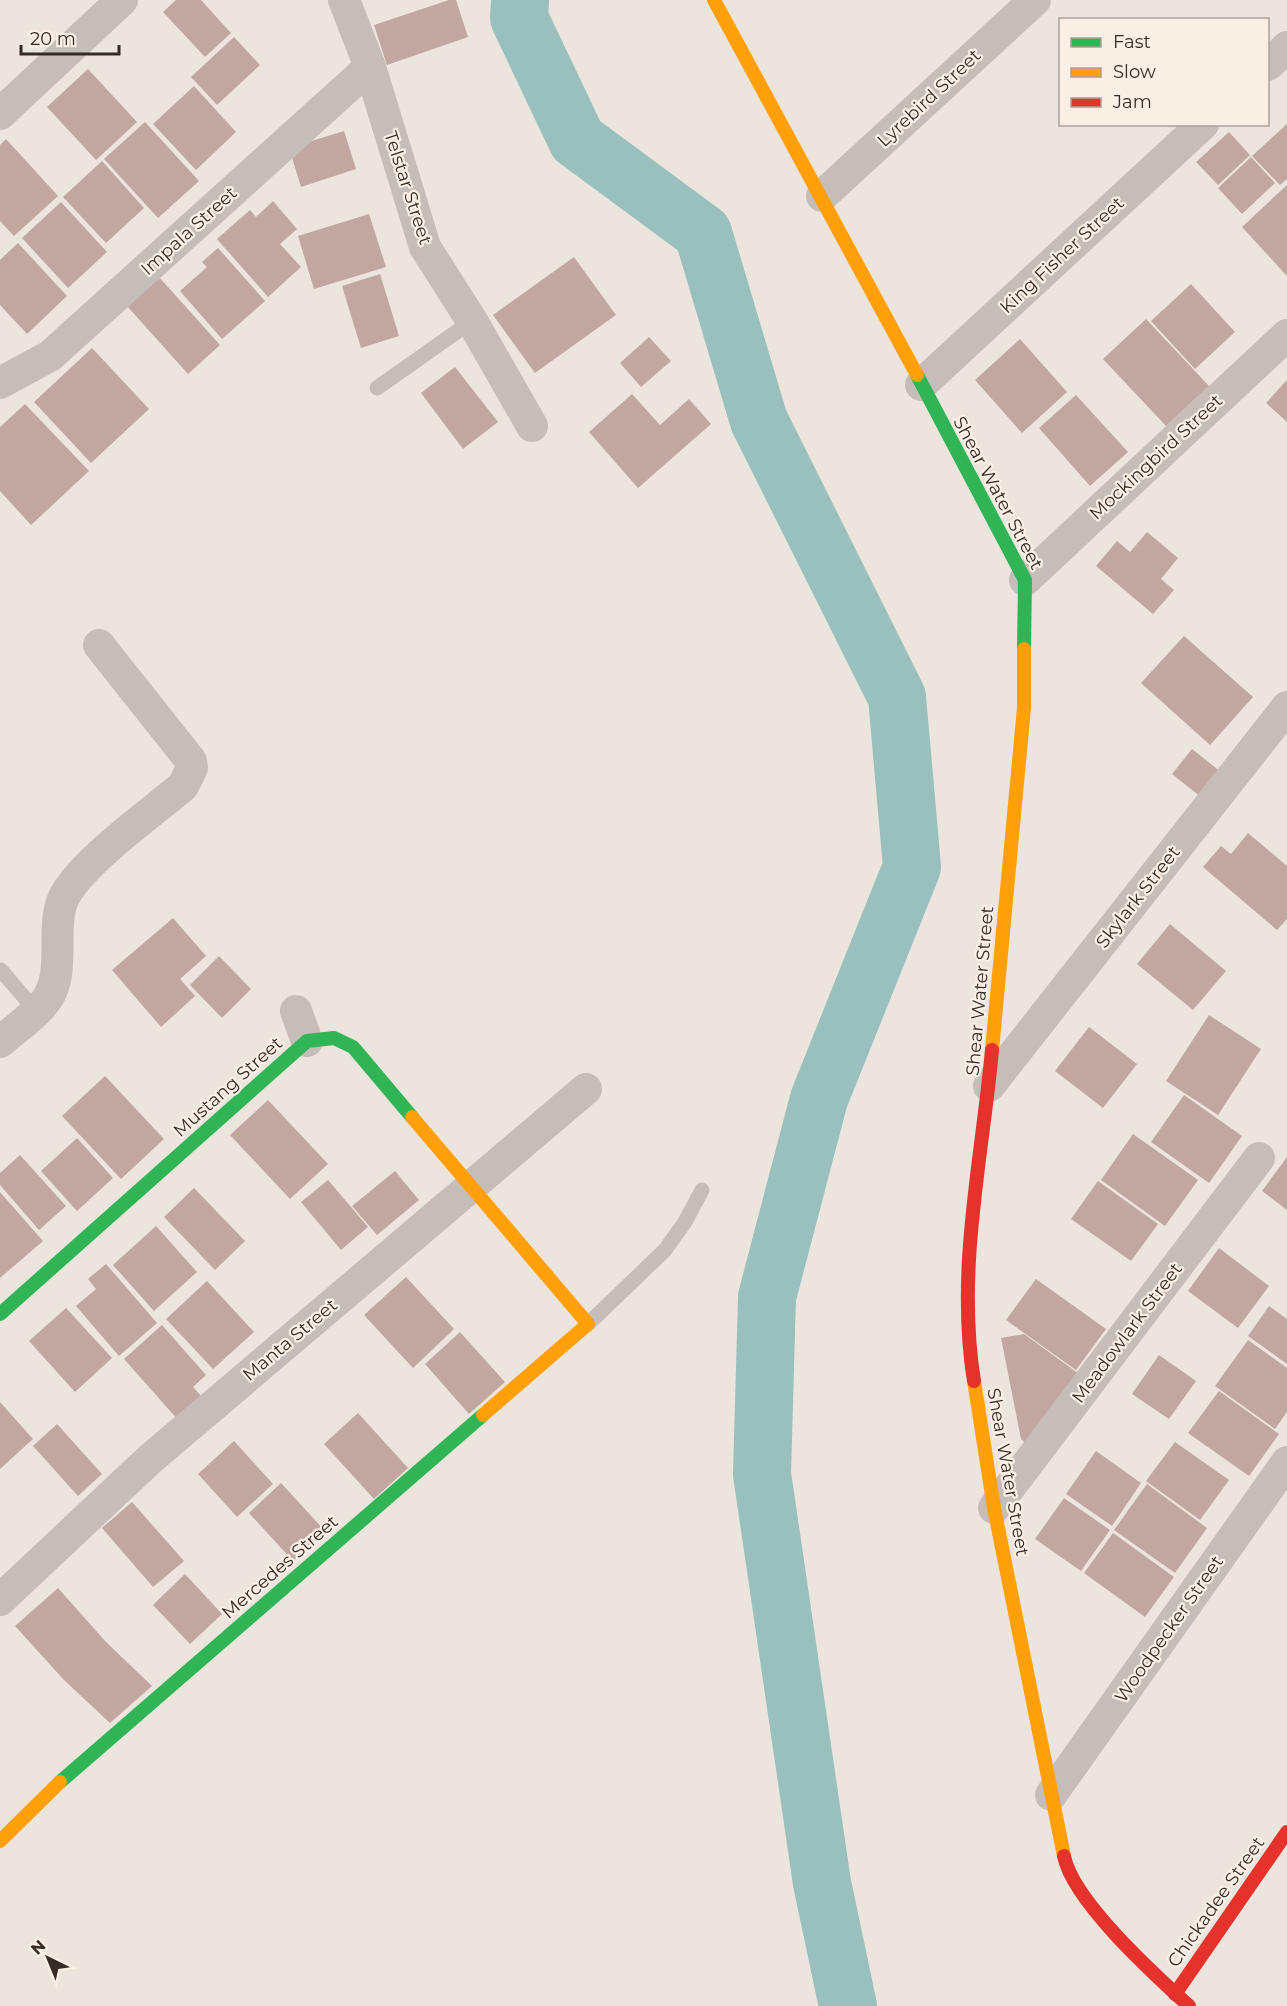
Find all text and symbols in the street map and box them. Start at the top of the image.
scale bar [21,18,118,56]
legend [1059,18,1269,126]
text: 20 m [30,28,76,50]
text: Fast [1113,31,1151,53]
street label: Lyrebird Street [873,44,985,152]
text: Slow [1113,61,1156,83]
text: Jam [1112,91,1152,113]
street label: Telstar Street [379,129,437,247]
street label: Impala Street [136,182,242,280]
street label: King Fisher Street [996,192,1128,318]
street label: Mockingbird Street [1085,390,1227,524]
street label: Shear Water Street [948,413,1048,573]
street label: Skylark Street [1091,842,1185,952]
street label: Shear Water Street [962,905,998,1077]
street label: Mustang Street [169,1032,287,1142]
street label: Meadowlark Street [1067,1259,1187,1407]
street label: Manta Street [238,1294,342,1386]
street label: Shear Water Street [982,1386,1034,1558]
street label: Mercedes Street [217,1511,343,1623]
street label: Woodpecker Street [1110,1551,1228,1707]
street label: Chickadee Street [1163,1833,1269,1971]
north arrow [18,1928,78,1988]
text: N [27,1936,49,1959]

